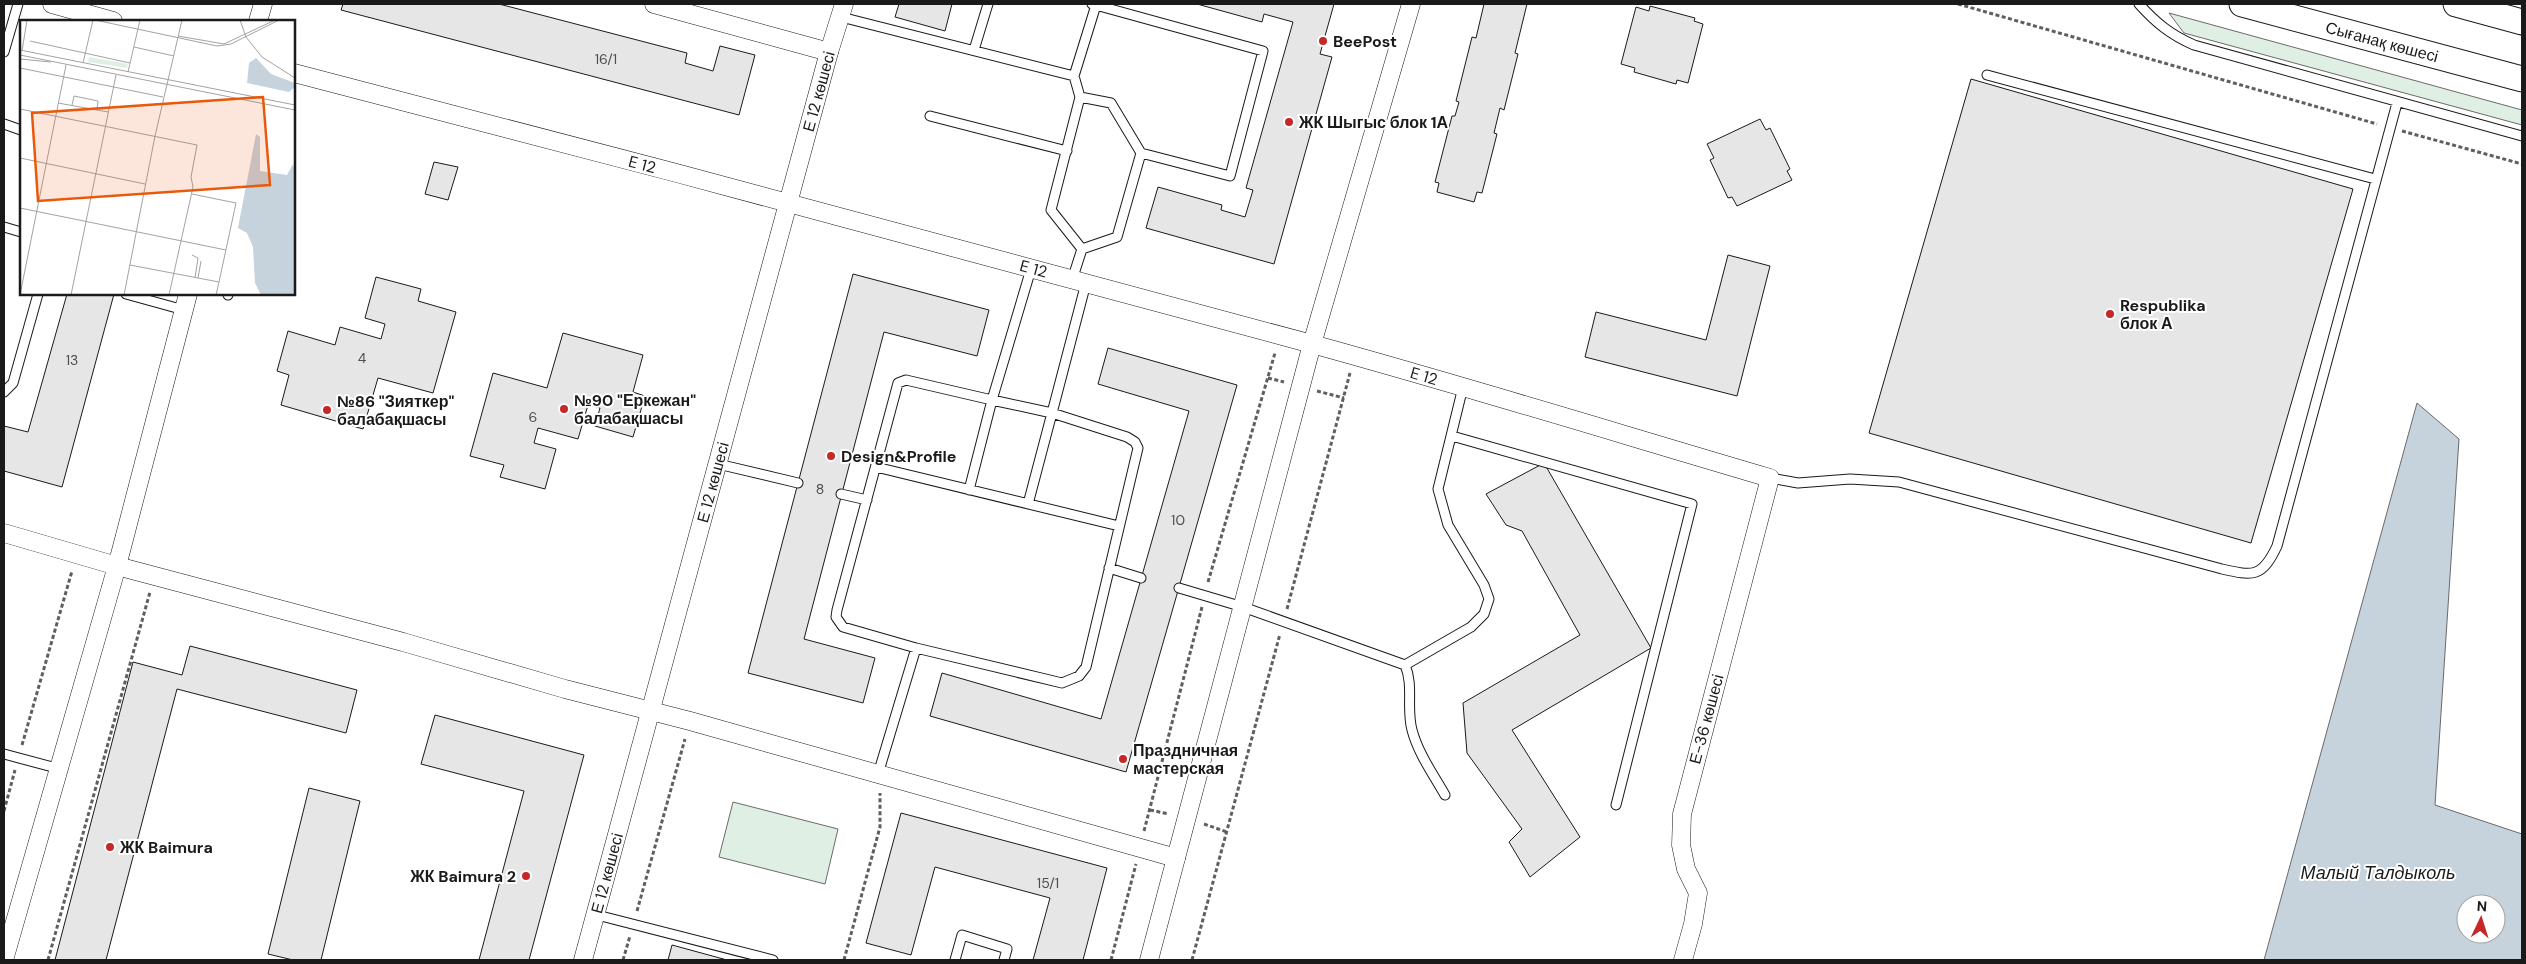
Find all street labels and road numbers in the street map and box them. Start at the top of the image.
street label: Сығанақ көшесі [2323,17,2441,67]
street label: Е 12 көшесі [798,49,840,134]
street label: E 12 [626,151,658,178]
street label: E 12 [1017,255,1050,283]
street label: E 12 [1408,362,1440,390]
street label: Е 12 көшесі [692,440,734,525]
street label: Е-36 көшесі [1684,672,1729,766]
street label: Е 12 көшесі [586,831,628,916]

